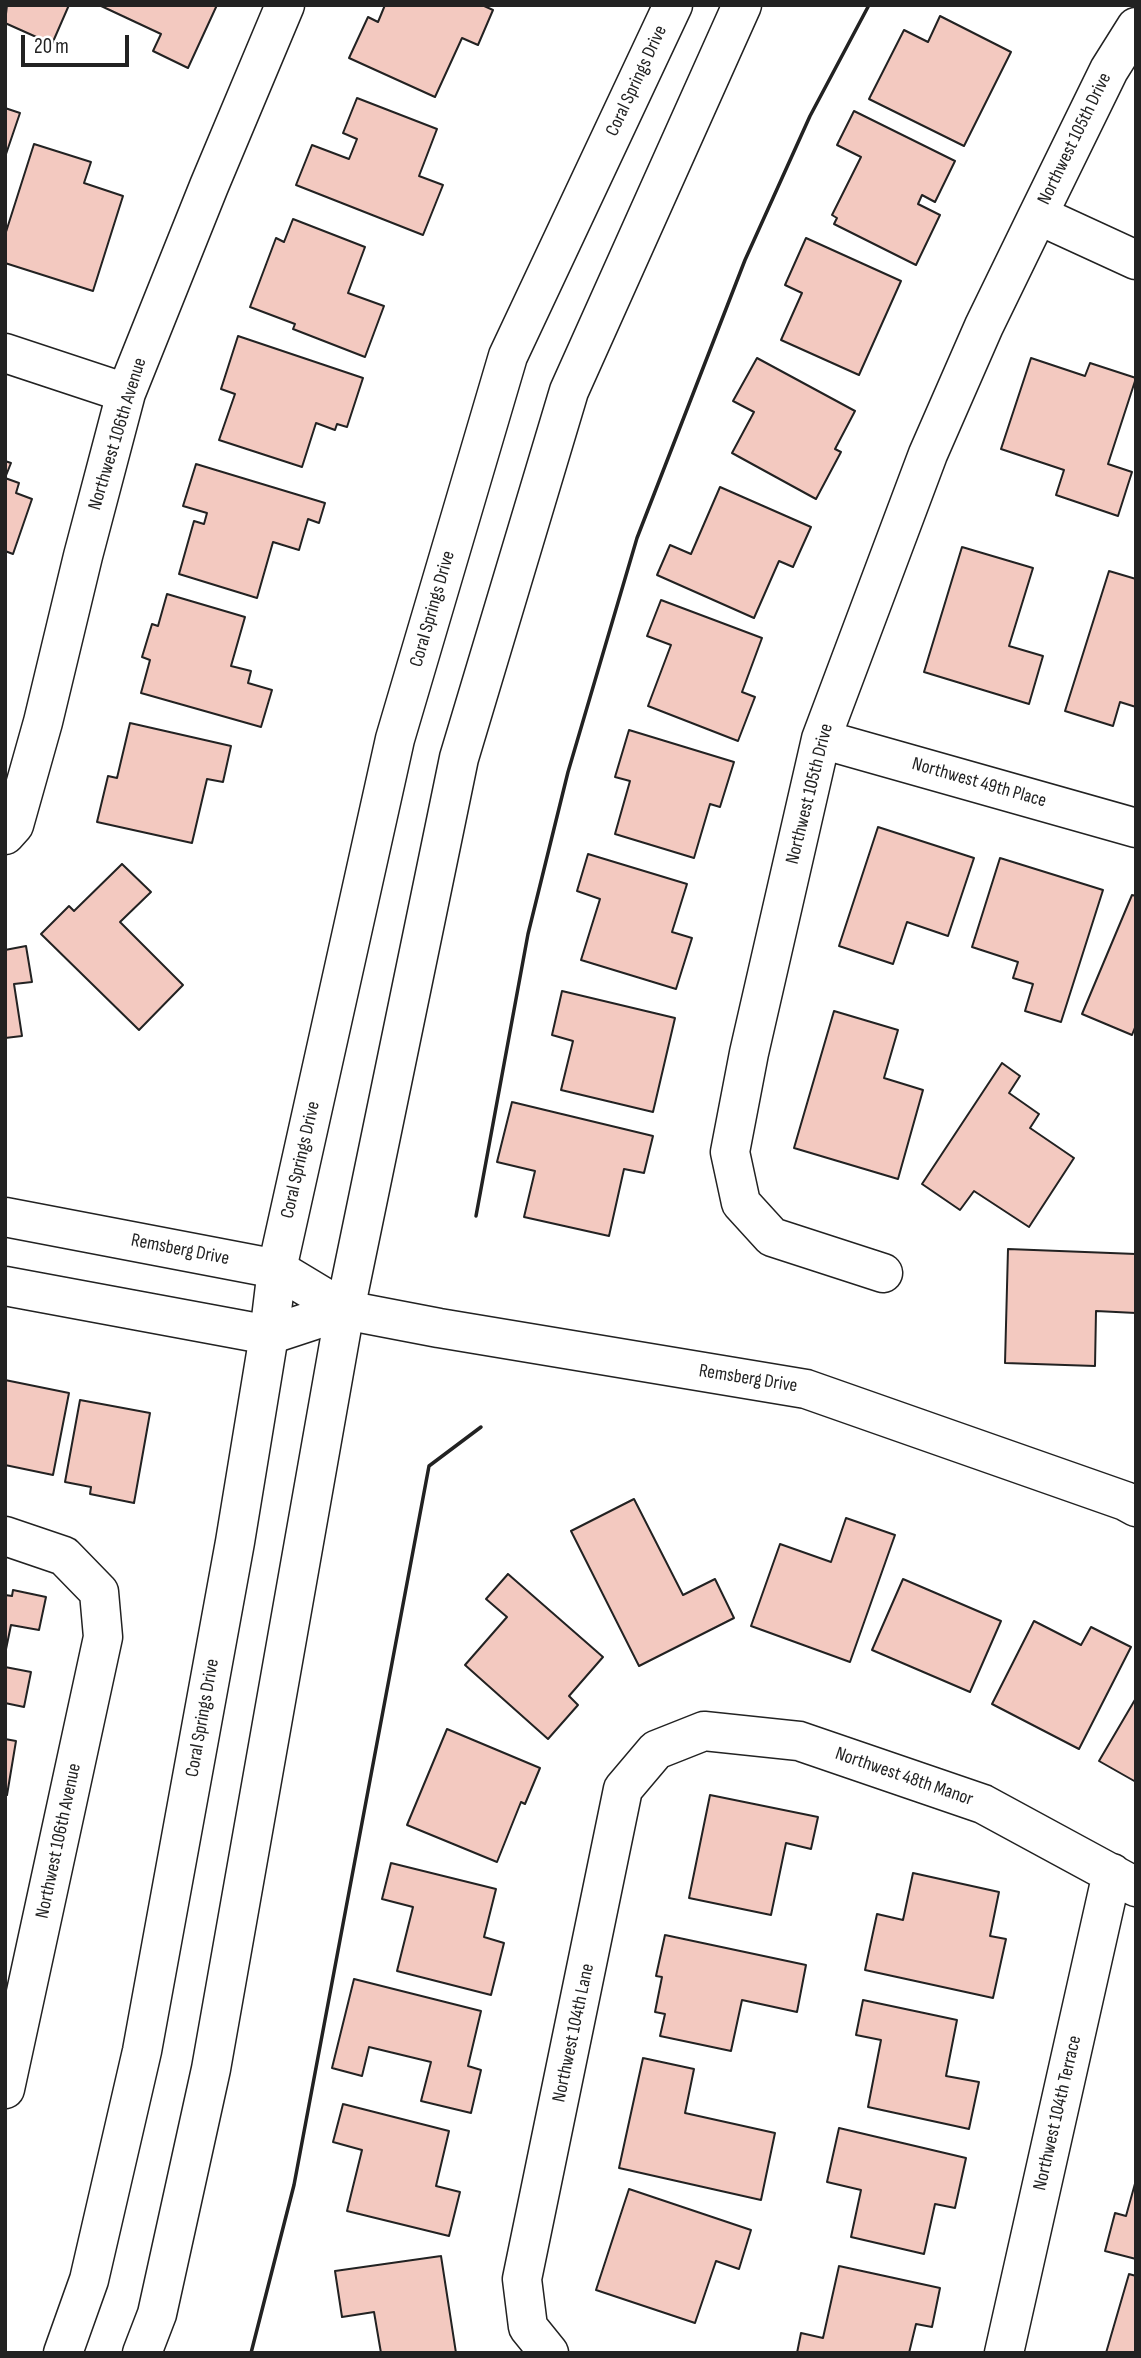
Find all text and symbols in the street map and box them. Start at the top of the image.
scale bar [24,21,133,65]
street label: Coral Springs Drive [601,22,673,140]
text: 20 m [34,34,69,59]
street label: Northwest 105th Drive [1033,69,1117,209]
street label: Northwest 106th Avenue [84,355,152,513]
street label: Coral Springs Drive [406,548,460,670]
street label: Northwest 105th Drive [782,721,838,867]
street label: Northwest 49th Place [909,753,1049,813]
street label: Coral Springs Drive [276,1099,326,1221]
street label: Remsberg Drive [129,1229,231,1271]
street label: Remsberg Drive [697,1360,799,1398]
street label: Coral Springs Drive [181,1657,225,1779]
street label: Northwest 48th Manor [832,1743,976,1811]
street label: Northwest 106th Avenue [31,1761,87,1921]
street label: Northwest 104th Lane [548,1962,600,2104]
street label: Northwest 104th Terrace [1029,2033,1087,2193]

